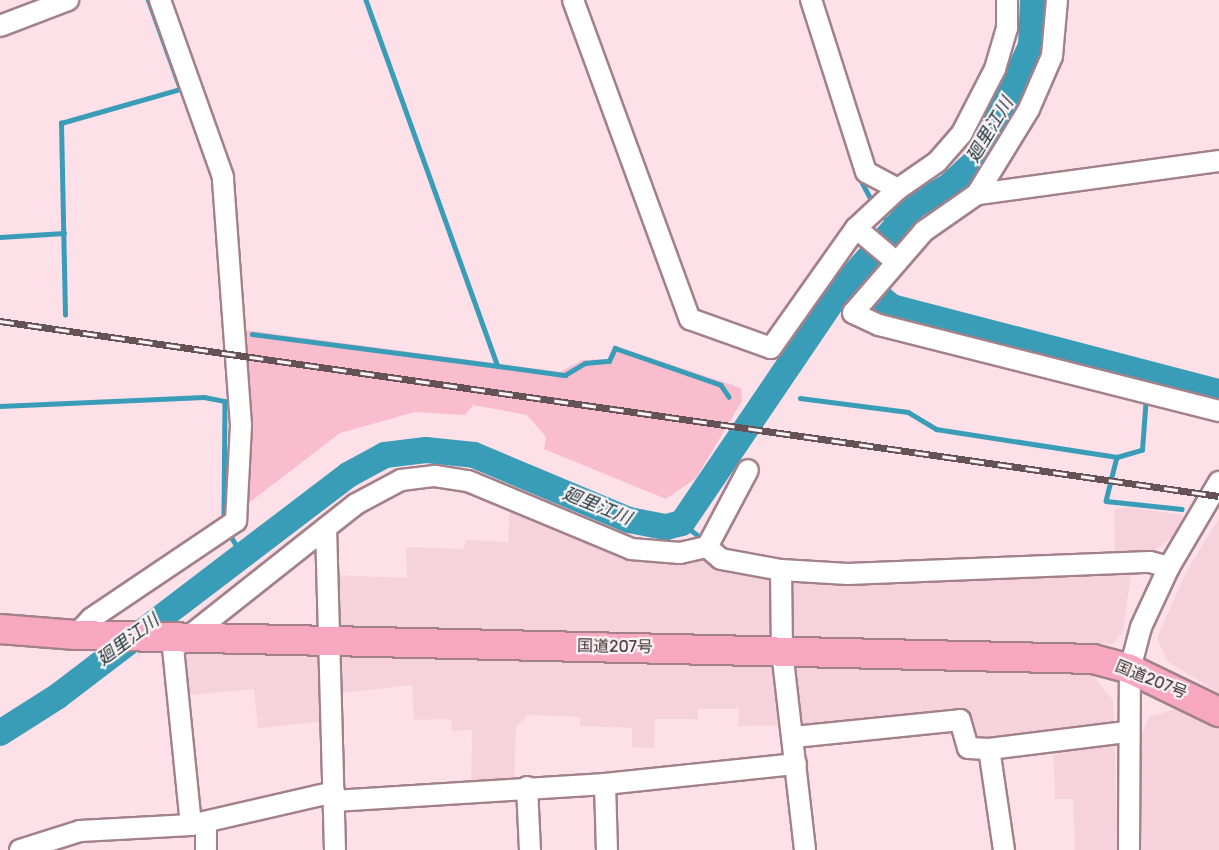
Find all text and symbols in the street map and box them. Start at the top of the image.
water label: 廻里江川 [962,94,1018,166]
water label: 廻里江川 [560,483,634,529]
water label: 廻里江川 [93,610,163,670]
street label: 国道207号 [577,637,653,657]
street label: 国道207号 [1112,657,1190,703]

